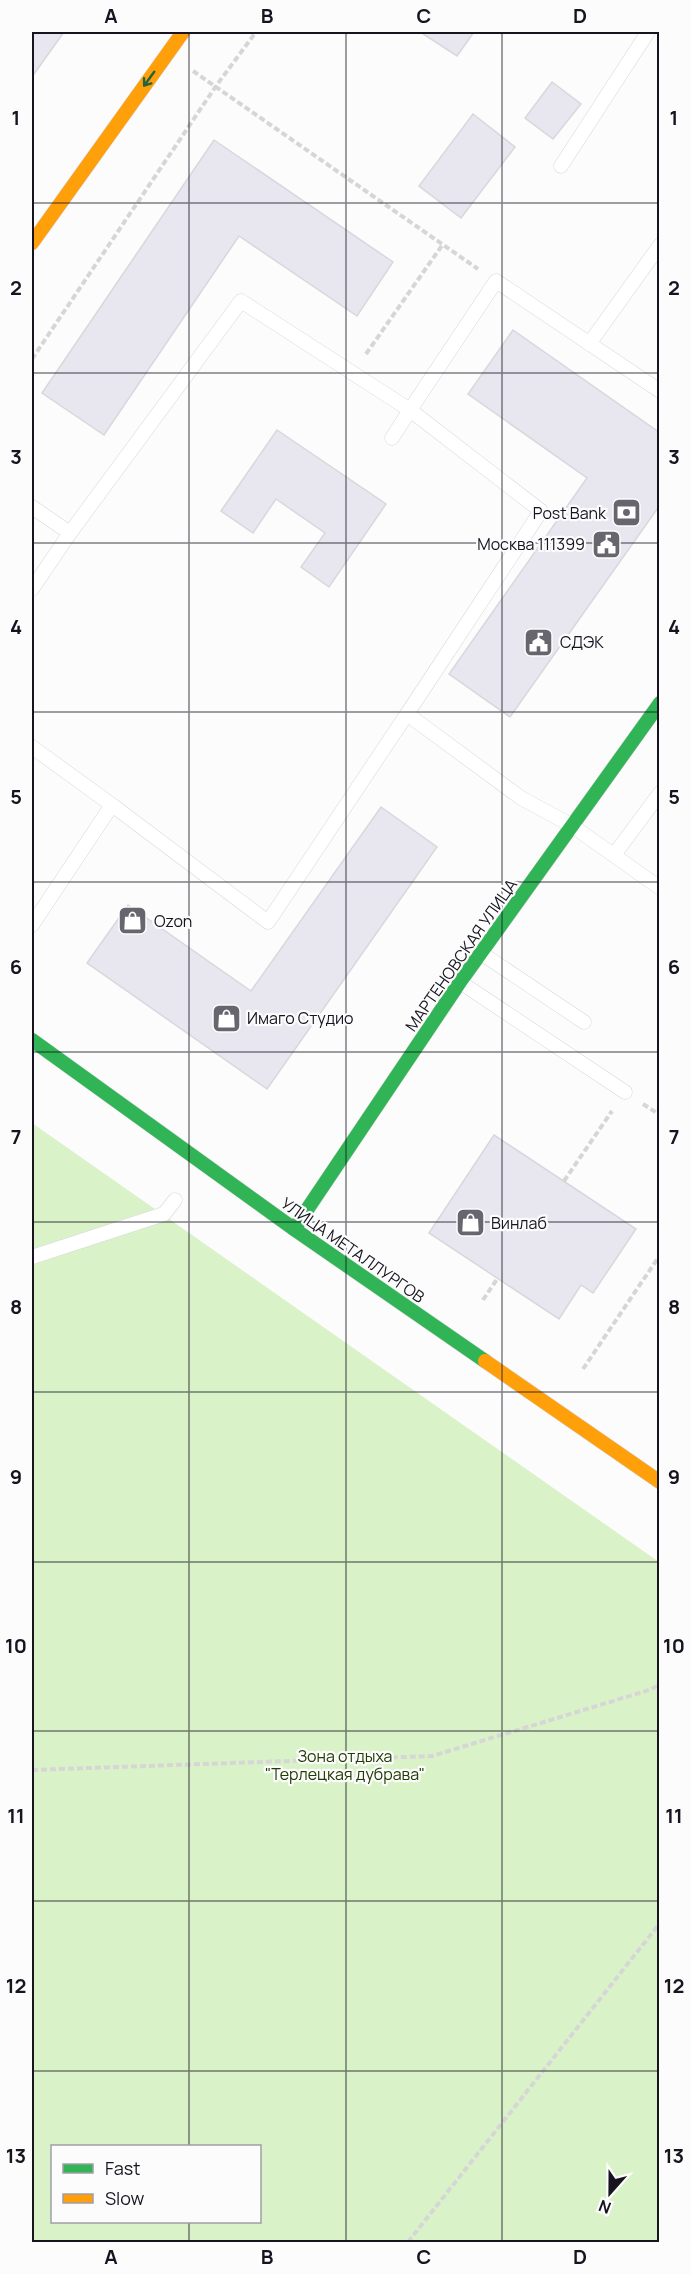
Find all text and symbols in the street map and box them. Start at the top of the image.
text: A [104,2,118,29]
text: B [261,2,274,29]
text: C [417,2,431,29]
text: D [573,2,587,29]
one-way arrow [143,71,155,87]
text: 1 [12,104,20,131]
text: 1 [670,104,678,131]
text: 2 [10,274,22,301]
text: 2 [668,274,680,301]
text: 3 [10,443,22,470]
text: 3 [668,443,680,470]
bank icon: Post Bank [611,497,643,529]
place label: Post Bank [533,502,607,524]
public building icon: Москва 111399 [590,528,622,560]
place label: Москва 111399 [477,533,585,555]
text: 4 [10,613,22,640]
text: 4 [668,613,680,640]
public building icon: СДЭК [523,626,555,658]
place label: СДЭК [560,631,604,653]
text: 5 [10,783,22,810]
text: 5 [668,783,680,810]
street label: МАРТЕНОВСКАЯ УЛИЦА [400,874,522,1036]
shop icon: Ozon [117,905,149,937]
place label: Ozon [154,910,192,932]
text: 6 [10,953,22,980]
text: 6 [668,953,680,980]
shop icon: Имаго Студио [210,1002,242,1034]
place label: Имаго Студио [247,1007,354,1029]
text: 7 [11,1123,21,1150]
text: 7 [669,1123,679,1150]
street label: УЛИЦА МЕТАЛЛУРГОВ [277,1192,429,1308]
shop icon: Винлаб [454,1207,486,1239]
place label: Винлаб [491,1212,547,1234]
text: 8 [10,1293,22,1320]
text: 8 [668,1293,680,1320]
text: 9 [10,1463,22,1490]
text: 9 [668,1463,680,1490]
text: 10 [5,1632,27,1659]
text: 10 [663,1632,685,1659]
park label: Зона отдыха "Терлецкая дубрава" [265,1745,425,1785]
text: 11 [7,1802,25,1829]
text: 11 [665,1802,683,1829]
text: 12 [6,1972,26,1999]
text: 12 [664,1972,684,1999]
text: 13 [6,2142,26,2169]
text: 13 [664,2142,684,2169]
legend [51,2145,261,2223]
text: Fast [105,2156,140,2180]
north arrow [580,2163,640,2223]
text: Slow [105,2186,145,2210]
text: N [595,2195,614,2219]
text: A [104,2243,118,2270]
text: B [261,2243,274,2270]
text: C [417,2243,431,2270]
text: D [573,2243,587,2270]

